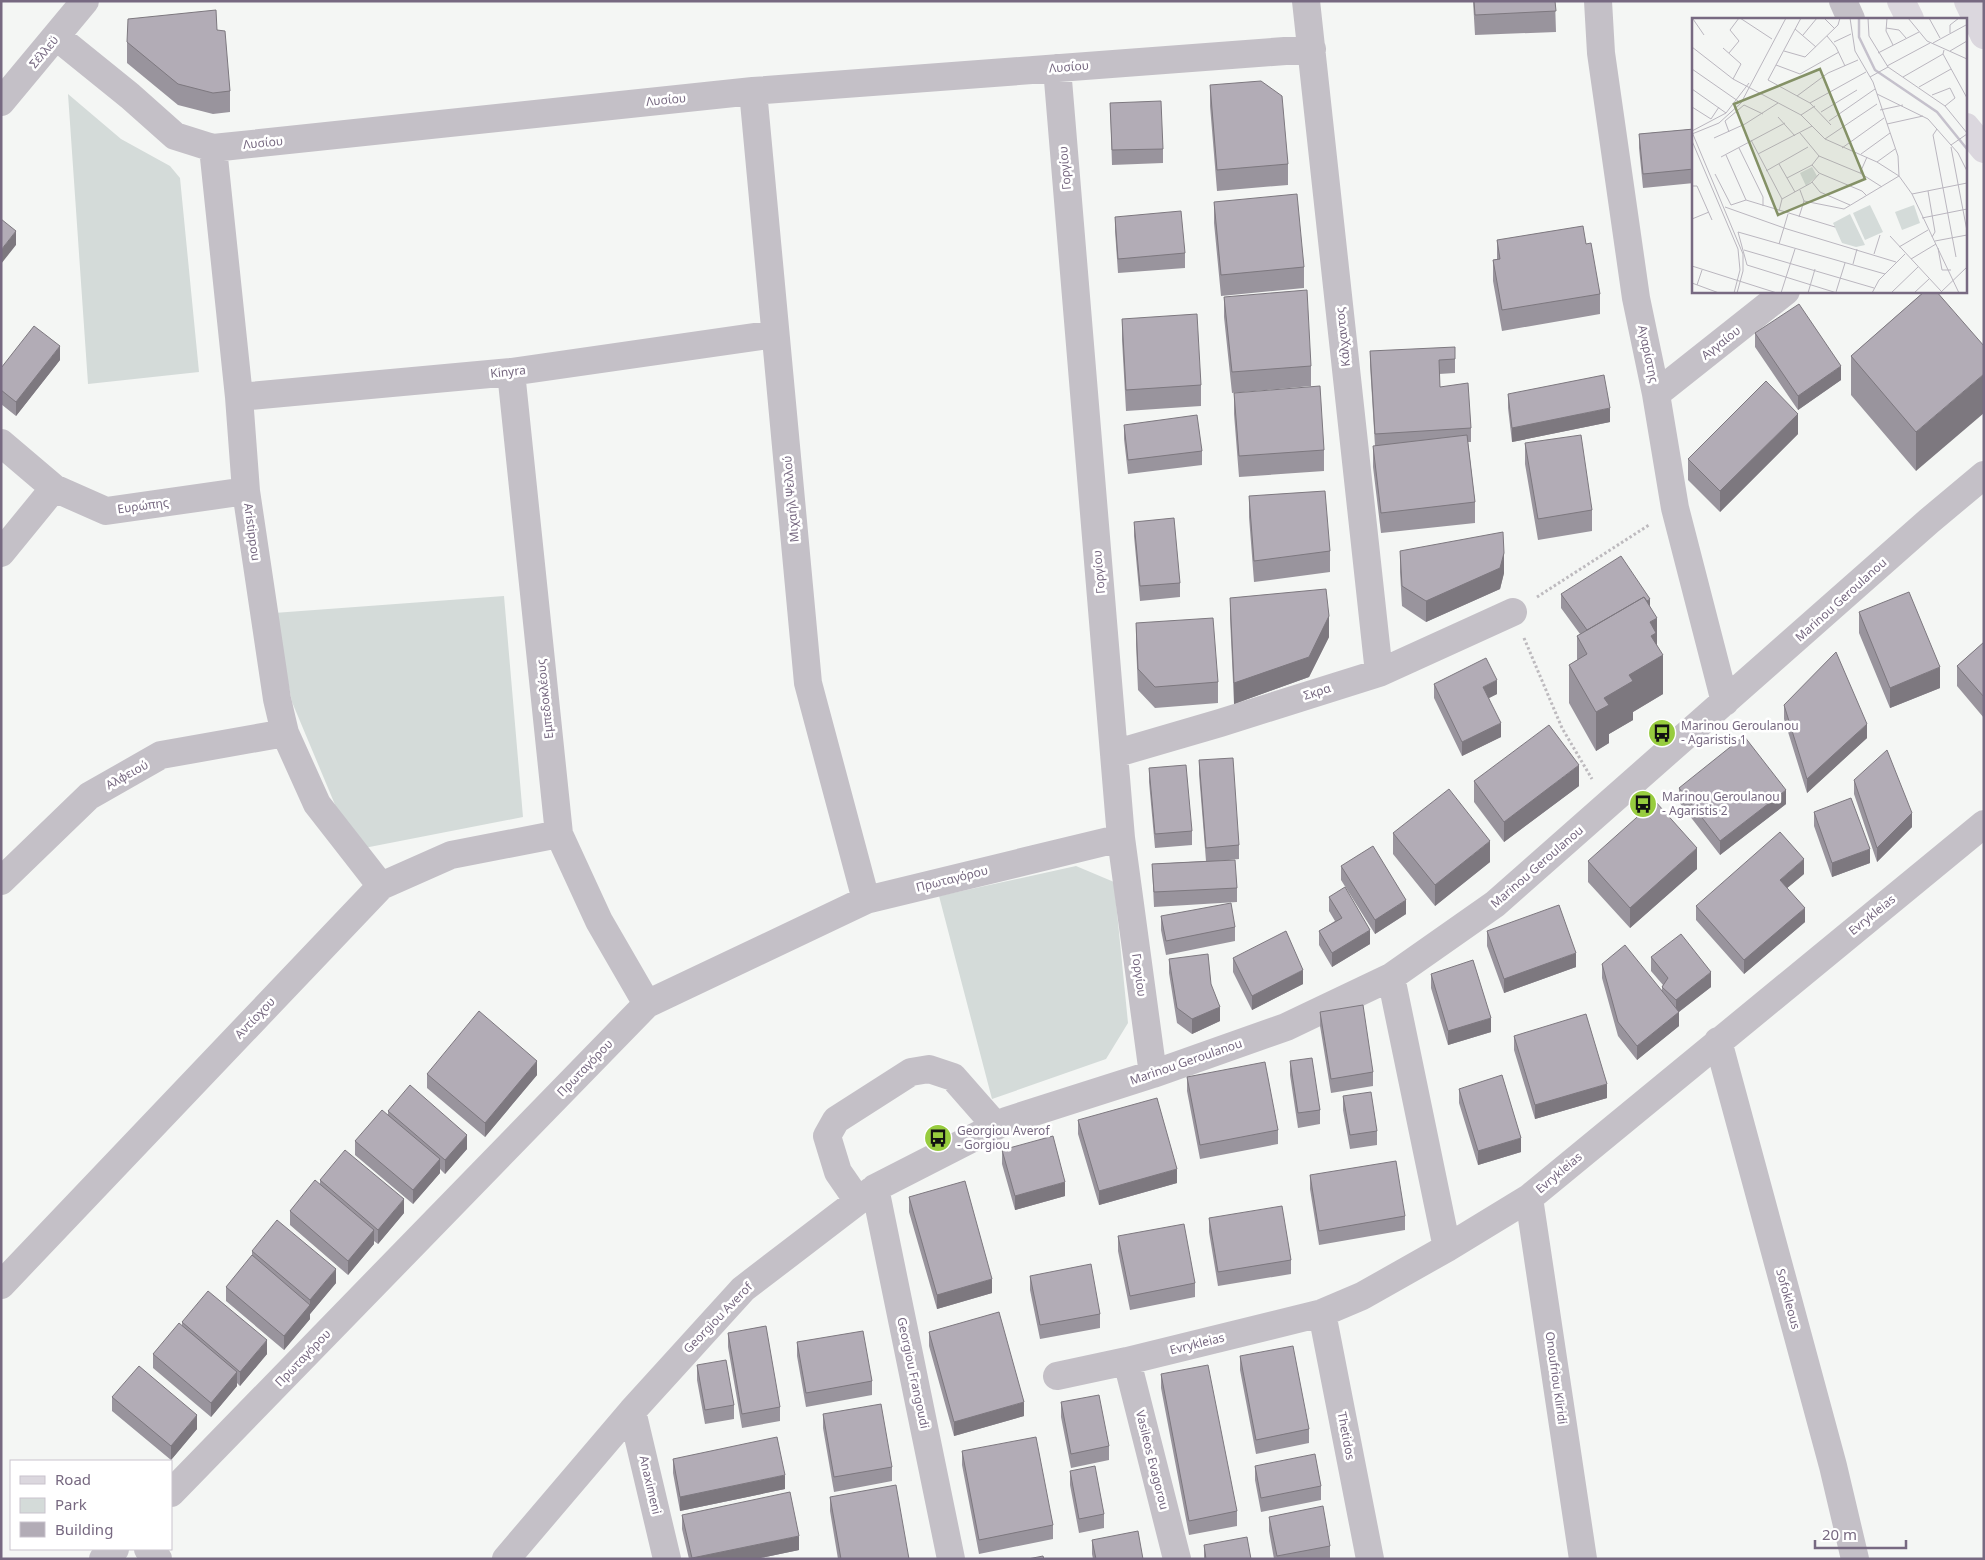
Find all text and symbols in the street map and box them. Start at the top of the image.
inset map [1692,18,1968,292]
street label: Σέλλεϋ [25,32,62,72]
street label: Λυσίου [1048,57,1090,76]
street label: Λυσίου [645,89,687,110]
street label: Λυσίου [242,132,284,153]
street label: Γοργίου [1054,146,1075,191]
street label: Κάλχαντος [1331,306,1354,368]
street label: Αγγαίου [1697,322,1744,363]
street label: Αγαρίστης [1634,323,1663,384]
street label: Kinyra [489,361,526,382]
street label: Μιχαήλ Ψελλού [778,455,803,543]
street label: Ευρώπης [116,493,170,518]
street label: Aristippou [240,502,265,562]
street label: Γοργίου [1088,550,1109,595]
street label: Marinou Geroulanou [1791,554,1890,645]
street label: Εμπεδοκλέους [532,658,557,740]
street label: Σκρα [1301,679,1333,704]
place label: Marinou Geroulanou - Agaristis 1 [1681,717,1799,748]
bus stop icon: Marinou Geroulanou - Agaristis 1 [1647,718,1677,748]
street label: Αλφειού [102,756,151,793]
place label: Marinou Geroulanou - Agaristis 2 [1662,788,1780,819]
bus stop icon: Marinou Geroulanou - Agaristis 2 [1628,789,1658,819]
street label: Marinou Geroulanou [1487,822,1587,912]
street label: Πρωταγόρου [914,861,990,896]
street label: Evrykleias [1845,890,1899,939]
street label: Γοργίου [1128,952,1151,998]
street label: Αντίοχου [231,993,279,1042]
street label: Marinou Geroulanou [1127,1034,1244,1089]
street label: Πρωταγόρου [553,1035,616,1100]
place label: Georgiou Averof - Gorgiou [957,1122,1050,1153]
bus stop icon: Georgiou Averof - Gorgiou [923,1123,953,1153]
street label: Evrykleias [1532,1148,1586,1197]
street label: Sofokleous [1772,1267,1805,1331]
street label: Georgiou Averof [679,1278,756,1357]
street label: Georgiou Frangoudi [893,1316,934,1430]
street label: Πρωταγόρου [271,1325,334,1390]
street label: Evrykleias [1168,1328,1226,1359]
street label: Onoufriou Kliridi [1542,1330,1571,1425]
street label: Vasileos Evagorou [1132,1408,1173,1511]
street label: Thetidos [1334,1410,1360,1462]
street label: Anaximeni [635,1454,665,1516]
legend [10,1460,172,1550]
text: Road [55,1469,91,1489]
text: Park [55,1494,87,1514]
scale bar [1815,1518,1906,1550]
text: Building [55,1519,113,1539]
text: 20 m [1822,1524,1857,1544]

